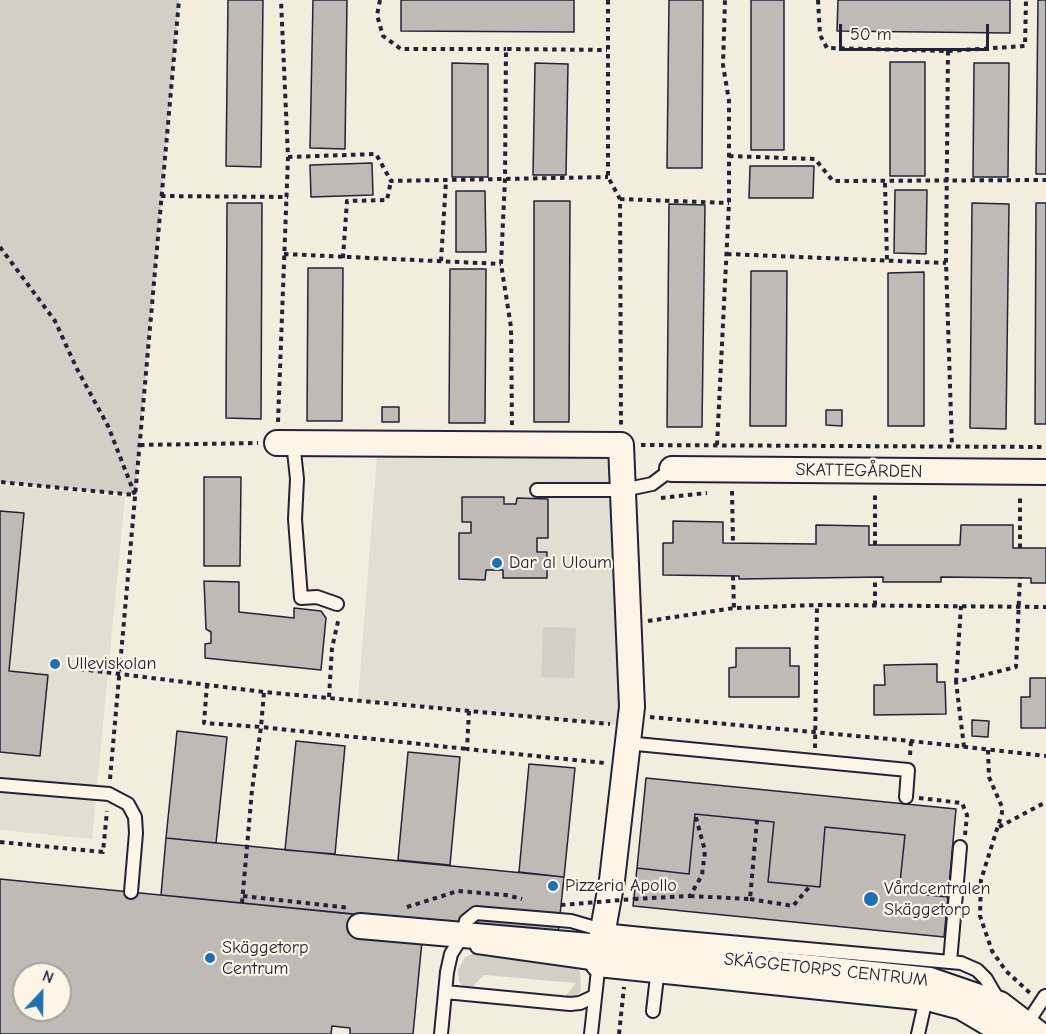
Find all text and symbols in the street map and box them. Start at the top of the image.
scale bar [842,12,992,50]
text: 50 m [850,24,892,45]
street label: SKATTEGÅRDEN [795,459,923,483]
place label: Dar al Uloum [509,552,612,574]
marker: Dar al Uloum [490,556,504,570]
place label: Ulleviskolan [67,653,156,675]
marker: Ulleviskolan [48,657,62,671]
place label: Pizzeria Apollo [565,875,677,897]
place label: Vårdcentralen Skäggetorp [884,878,991,920]
marker: Pizzeria Apollo [546,879,560,893]
marker: Vårdcentralen Skäggetorp [862,890,880,908]
place label: Skäggetorp Centrum [222,937,309,980]
street label: SKÄGGETORPS CENTRUM [723,949,929,991]
marker: Skäggetorp Centrum [203,951,217,965]
north arrow [12,962,72,1022]
text: N [40,967,56,987]

